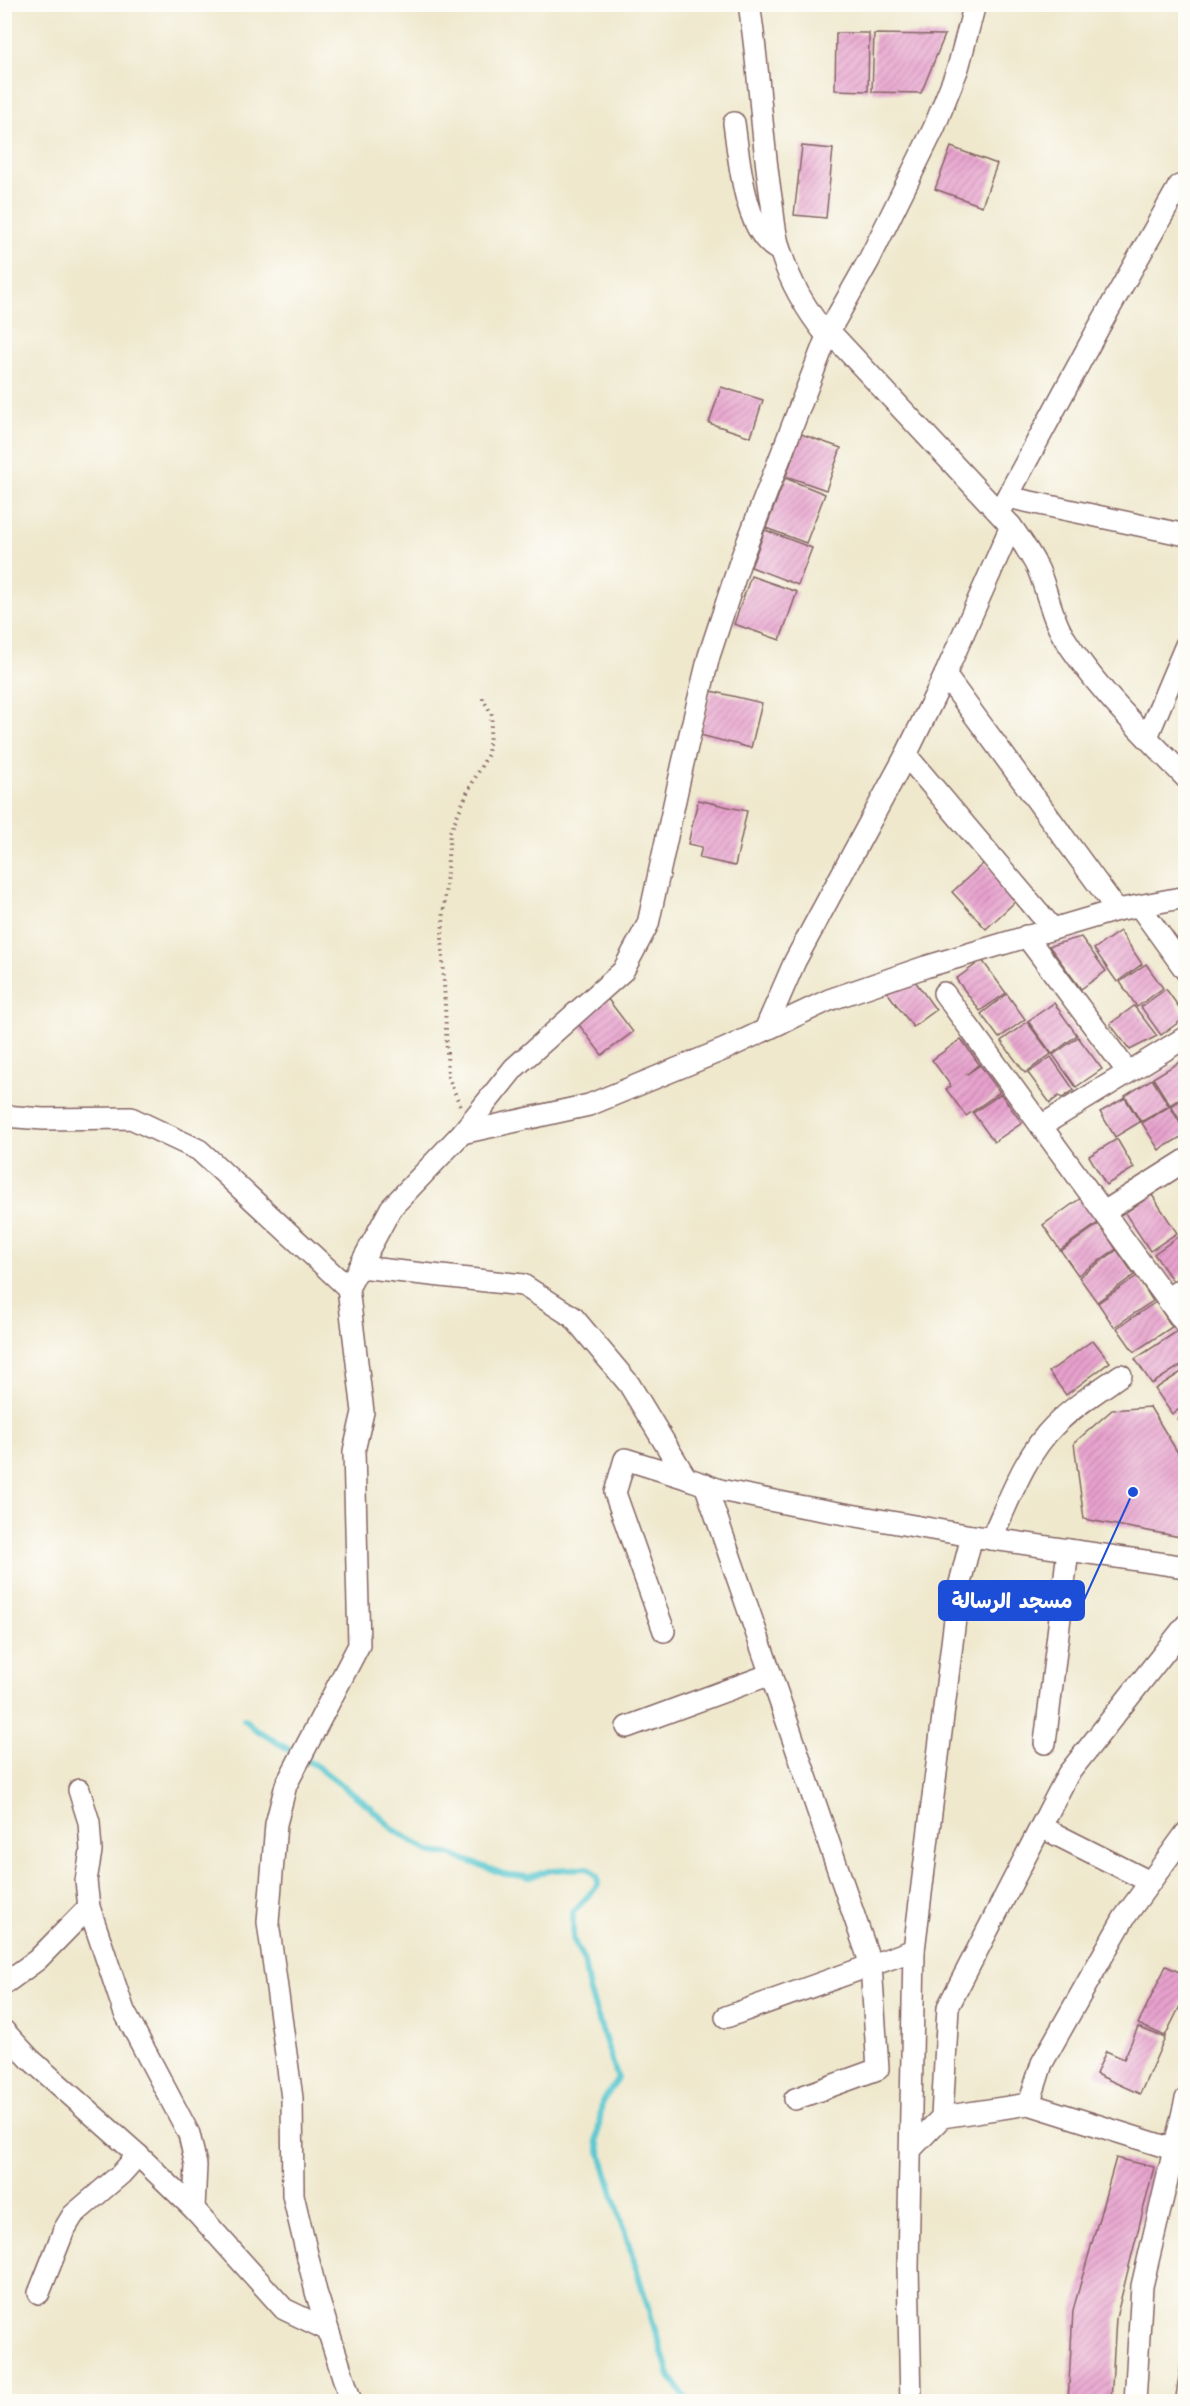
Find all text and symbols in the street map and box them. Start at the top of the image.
callout: مسجد الرسالة [939,1581,1084,1620]
text: مسجد الرسالة [951,1589,1073,1613]

